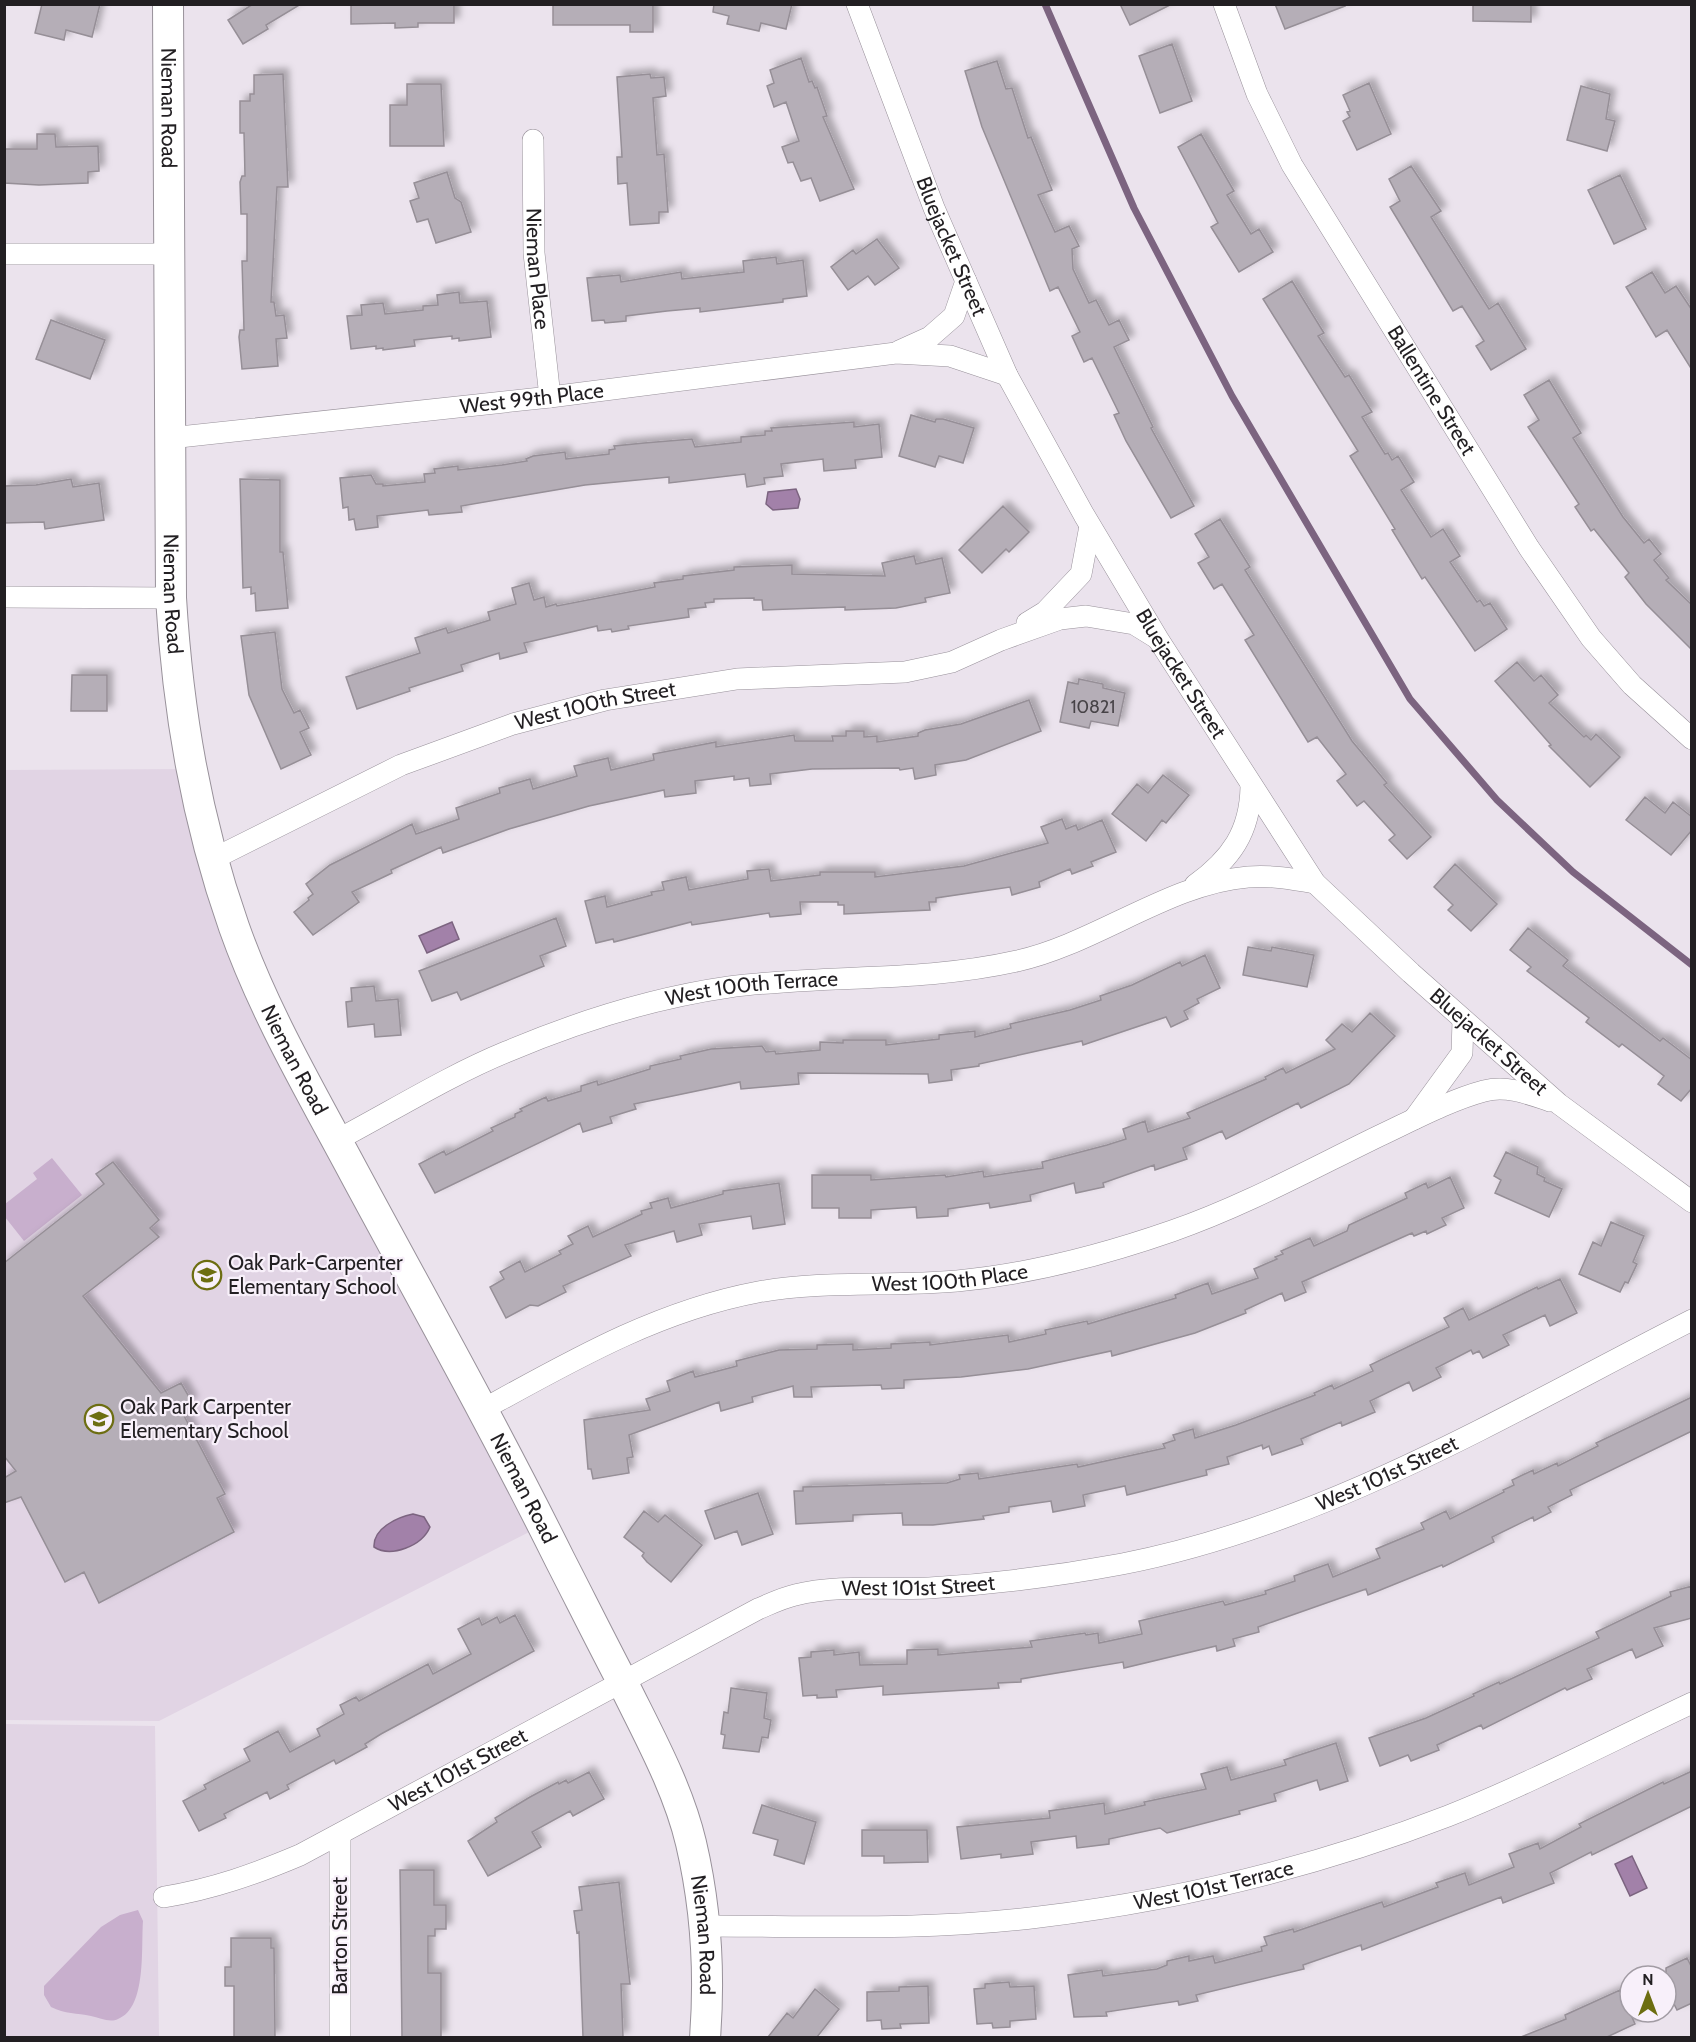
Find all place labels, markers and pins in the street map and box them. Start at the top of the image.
place label: Oak Park-Carpenter Elementary School [228,1250,403,1299]
school or university icon: Oak Park-Carpenter Elementary School [191,1259,223,1291]
place label: Oak Park Carpenter Elementary School [120,1394,291,1443]
school or university icon: Oak Park Carpenter Elementary School [83,1403,115,1435]

